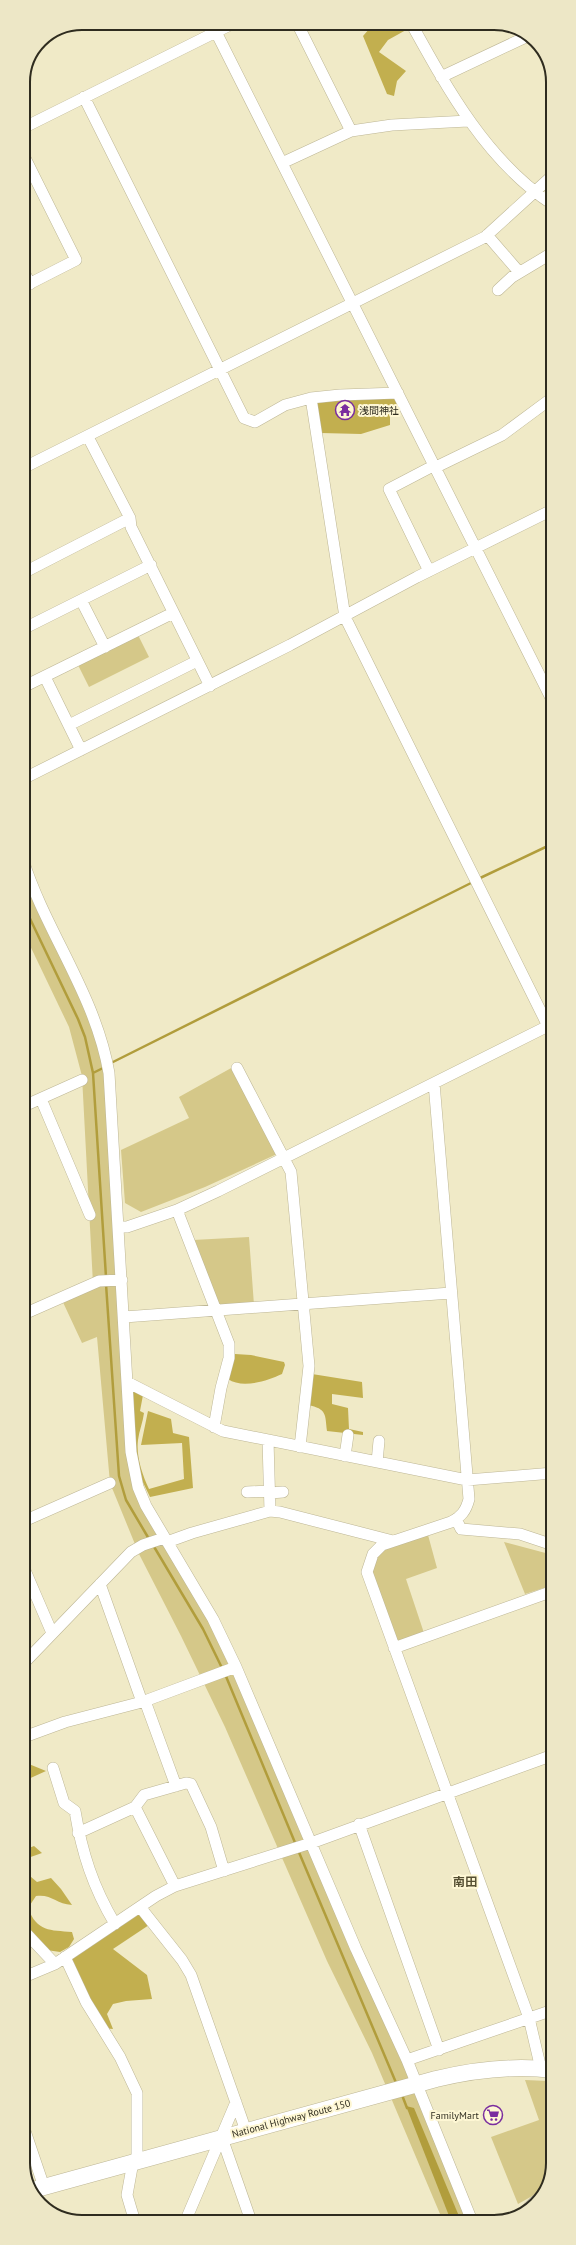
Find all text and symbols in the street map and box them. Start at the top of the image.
temple icon: 浅間神社 [334,399,356,421]
place label: 浅間神社 [359,404,399,417]
district label: 南田 [453,1874,477,1889]
street label: National Highway Route 150 [230,2096,352,2141]
supermarket icon: FamilyMart [482,2104,504,2126]
place label: FamilyMart [431,2109,480,2122]

